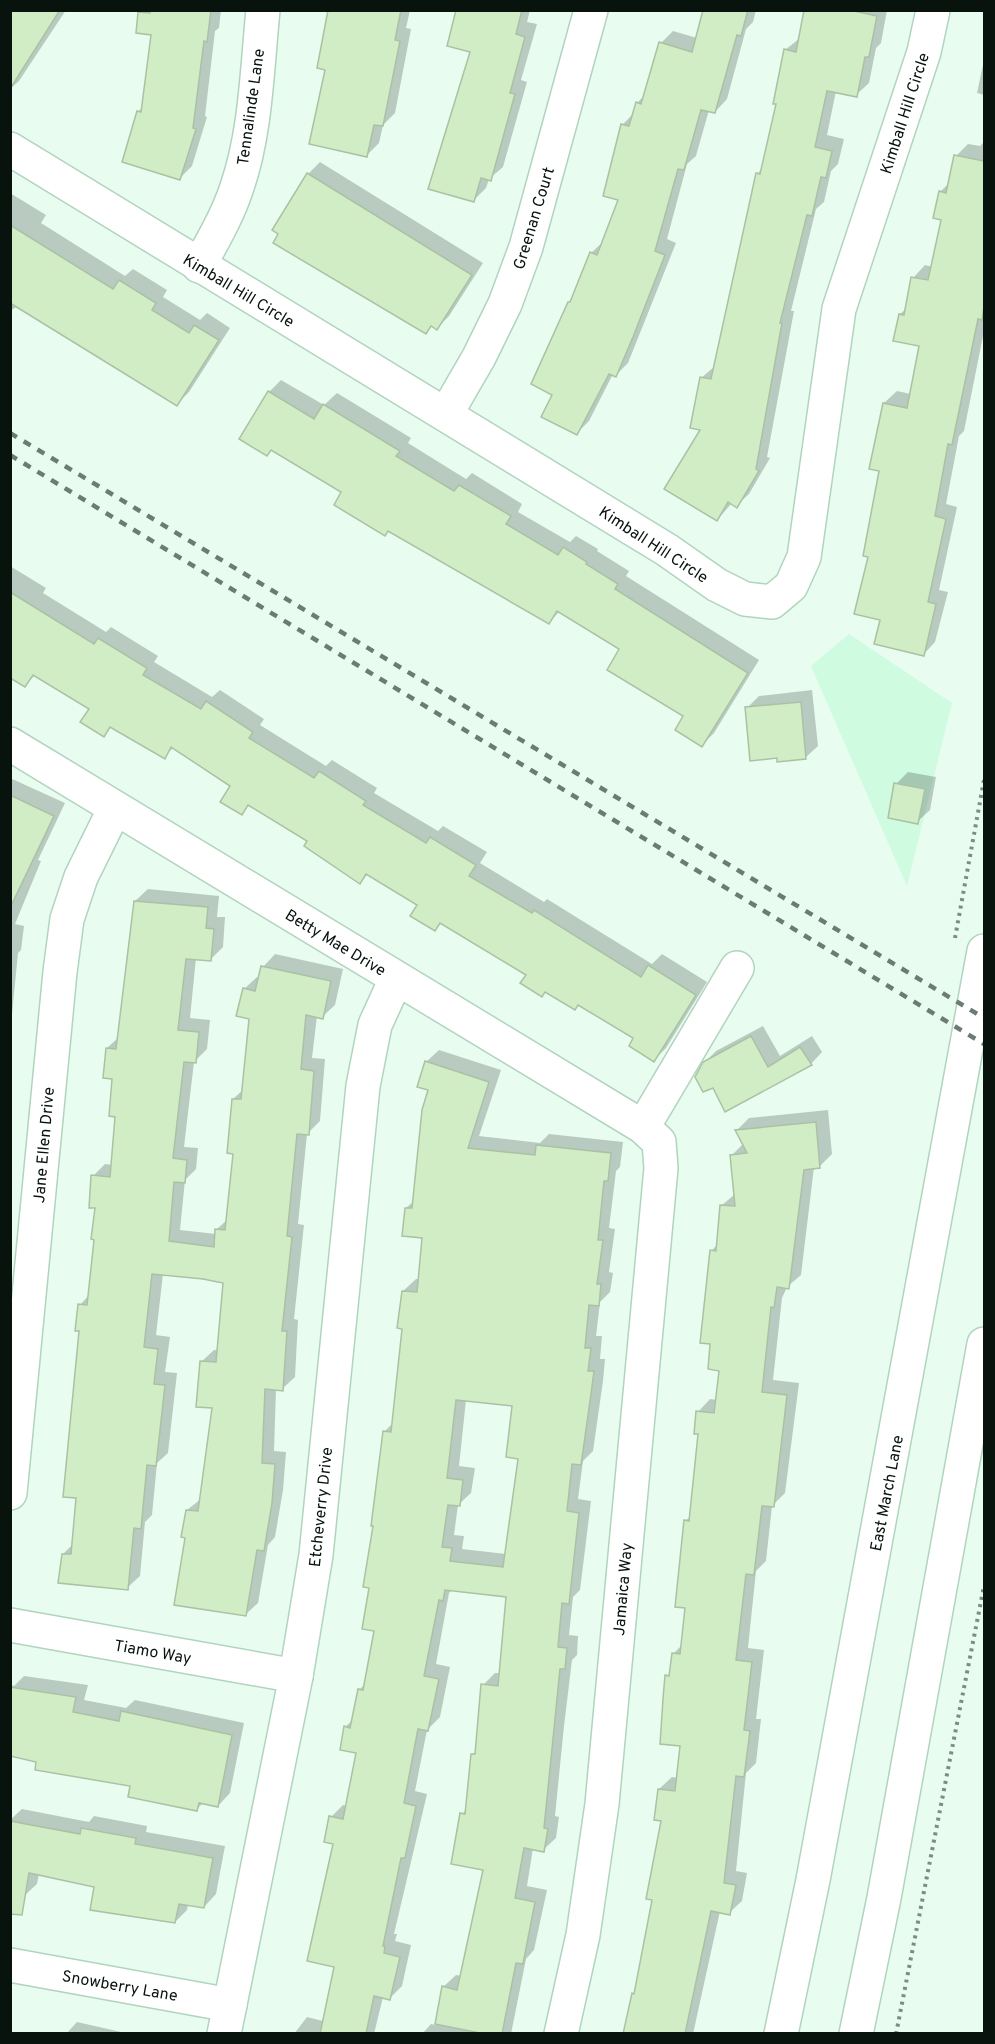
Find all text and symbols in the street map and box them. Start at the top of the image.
street label: Tennalinde Lane [234,48,270,167]
street label: Kimball Hill Circle [877,50,935,177]
street label: Greenan Court [510,165,560,272]
street label: Kimball Hill Circle [179,251,297,333]
street label: Kimball Hill Circle [594,503,711,588]
street label: Betty Mae Drive [281,906,389,982]
street label: Jane Ellen Drive [30,1086,60,1204]
street label: East March Lane [867,1434,909,1553]
street label: Etcheverry Drive [306,1446,338,1568]
street label: Jamaica Way [610,1542,638,1636]
street label: Tiamo Way [112,1636,193,1670]
street label: Snowberry Lane [60,1967,179,2007]

